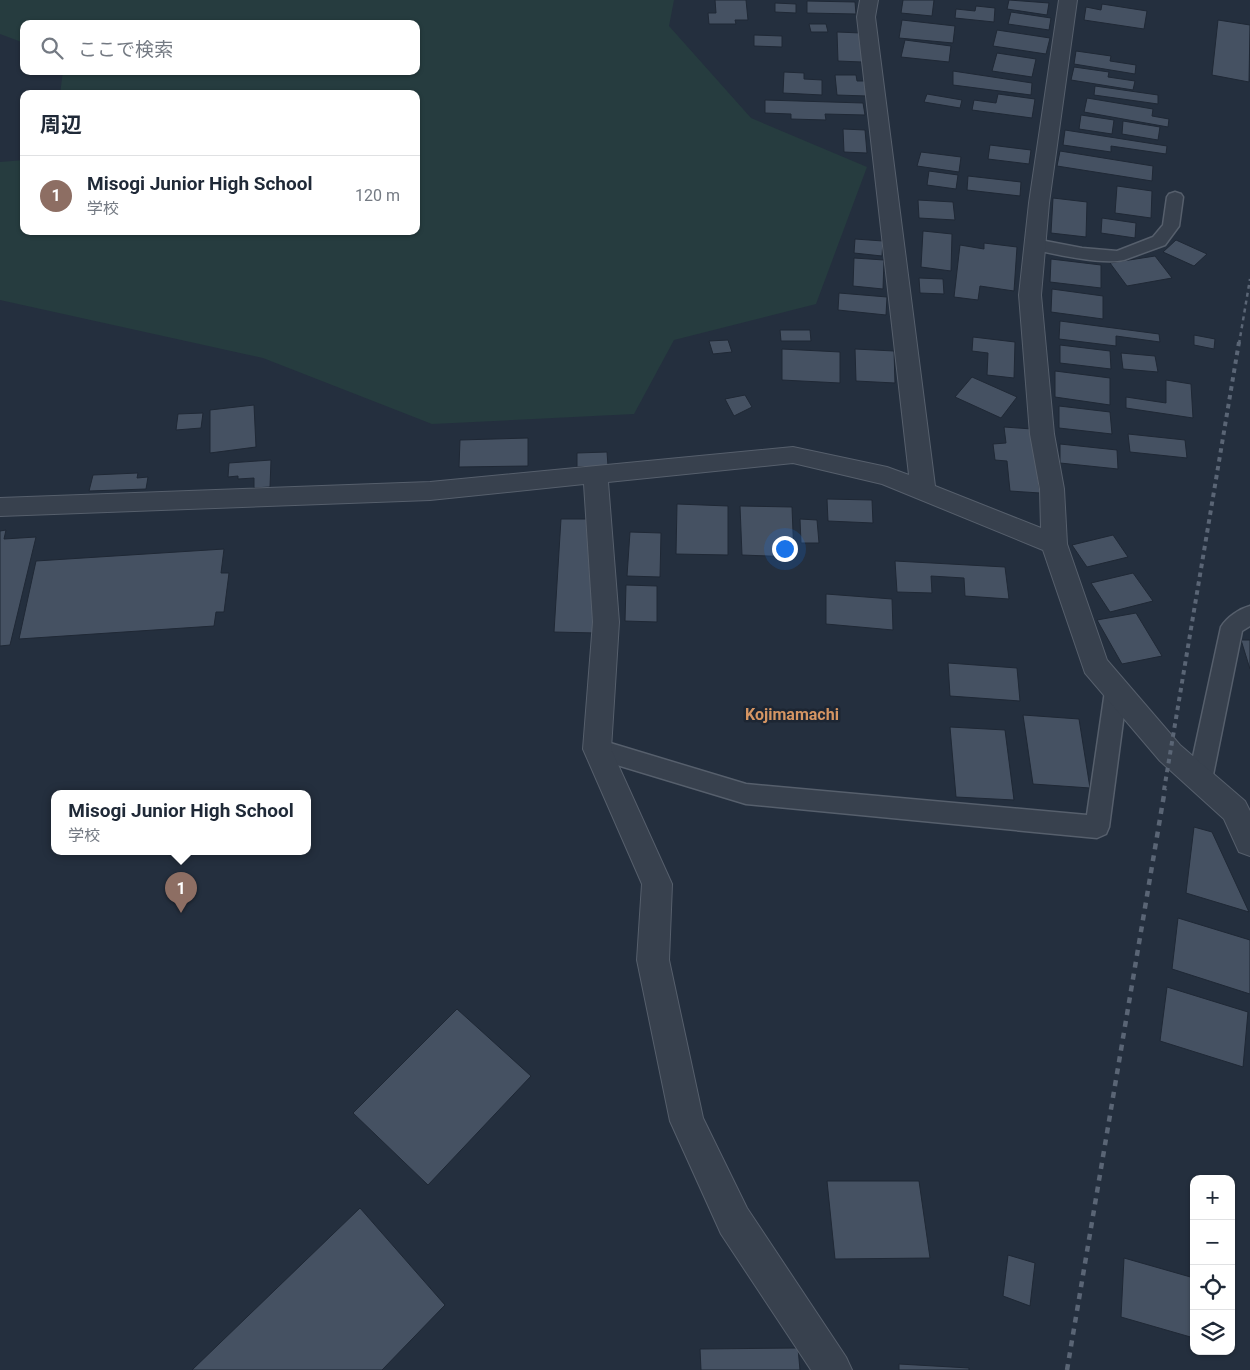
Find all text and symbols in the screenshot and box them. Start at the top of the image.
search box [20,20,420,75]
icon: search [38,34,66,62]
text: ここで検索 [78,38,173,61]
text: 周辺 [40,113,82,137]
text: Misogi Junior High School [87,172,312,195]
text: 1 [51,186,61,205]
text: 120 m [355,186,400,205]
text: 学校 [87,199,119,218]
your location [772,536,798,562]
district label: Kojimamachi [745,705,839,724]
popup [51,790,311,855]
text: Misogi Junior High School [68,799,294,822]
text: 学校 [68,826,100,845]
pin: 1 [165,872,197,913]
map controls [1190,1175,1235,1355]
button: + [1190,1175,1235,1220]
button: − [1190,1220,1235,1265]
button: locate [1190,1265,1235,1310]
button: layers [1190,1310,1235,1355]

